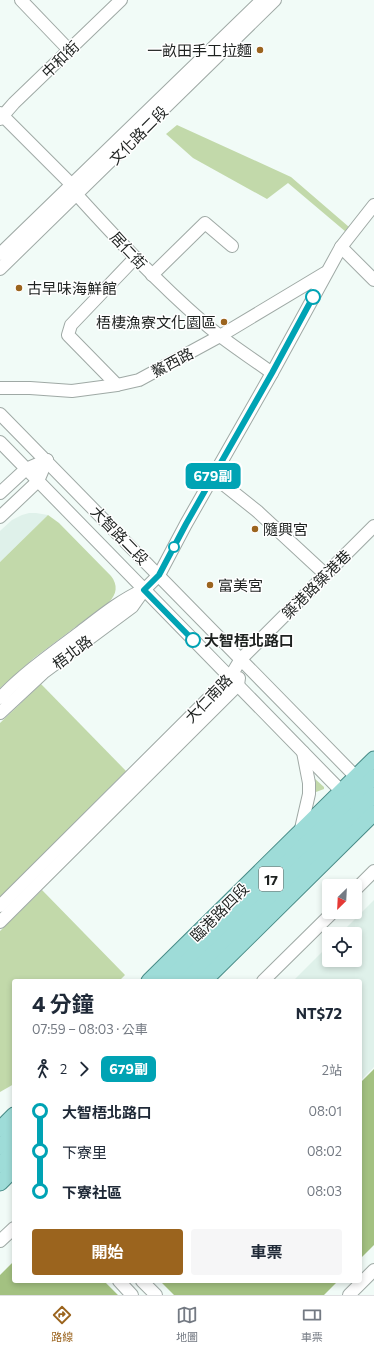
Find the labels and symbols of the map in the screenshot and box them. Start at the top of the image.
street label: 中和街 [38,37,82,81]
place label: 一畝田手工拉麵 [147,41,252,59]
marker: 一畝田手工拉麵 [255,45,265,55]
street label: 文化路二段 [105,102,171,168]
street label: 居仁街 [107,227,151,273]
place label: 古早味海鮮館 [27,279,117,297]
marker: 古早味海鮮館 [14,283,24,293]
unlabelled marker [305,289,321,305]
place label: 梧棲漁寮文化園區 [96,313,216,331]
marker: 梧棲漁寮文化園區 [219,317,229,327]
street label: 鰲西路 [148,343,196,381]
line badge: 679副 [185,463,241,489]
street label: 大智路二段 [87,502,153,568]
place label: 隨興宮 [263,520,308,538]
marker: 隨興宮 [250,524,260,534]
unlabelled marker [168,541,180,553]
street label: 築港路築港巷 [278,546,354,622]
place label: 富美宮 [218,576,263,594]
marker: 富美宮 [205,580,215,590]
street label: 梧北路 [49,631,95,673]
place label: 大智梧北路口 [204,631,294,649]
marker: 大智梧北路口 [185,632,201,648]
street label: 大仁南路 [181,670,235,726]
road number: 17 [259,867,283,891]
street label: 臨港路四段 [186,879,252,945]
north arrow [322,879,362,919]

